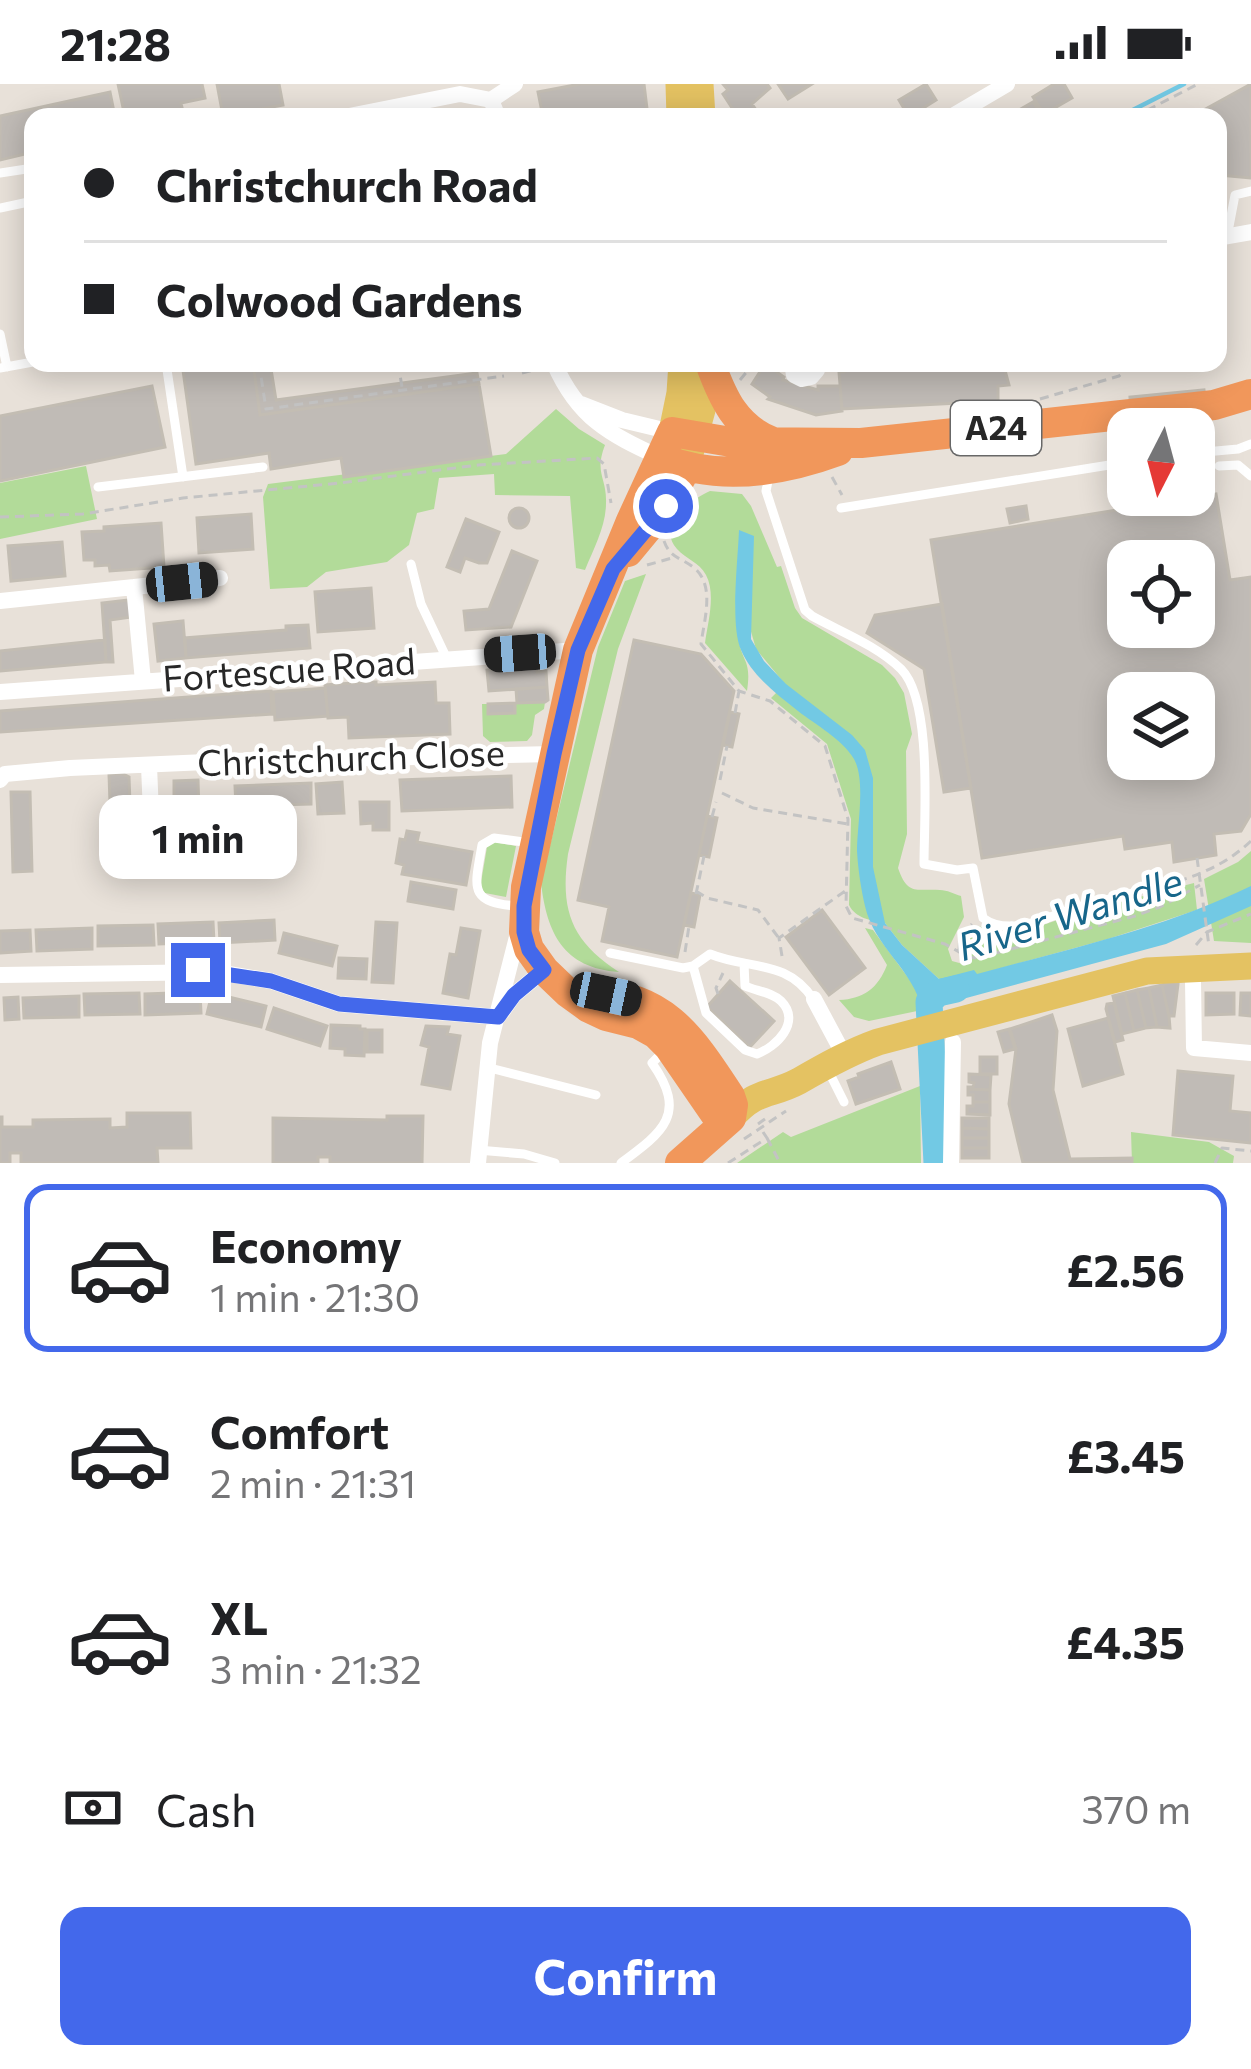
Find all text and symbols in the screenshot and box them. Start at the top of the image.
text: 21:28 [60,15,171,70]
text: Christchurch Road [156,156,538,211]
text: Colwood Gardens [156,271,523,326]
road number: A24 [951,401,1041,455]
north arrow [1107,408,1215,516]
map controls [1107,408,1215,780]
route start [639,479,693,533]
button: locate [1107,540,1215,648]
car [144,560,220,604]
car [483,633,557,673]
street label: Fortescue Road [161,637,417,699]
button: layers [1107,672,1215,780]
street label: Christchurch Close [196,729,505,783]
callout: 1 min [99,796,297,880]
text: 1 min [152,813,244,861]
water label: River Wandle [951,855,1188,969]
route end [171,943,225,997]
car [567,969,645,1019]
icon: car [66,1214,174,1322]
text: Economy [210,1217,402,1272]
text: £2.56 [1066,1241,1185,1296]
text: 1 min · 21:30 [210,1272,420,1320]
icon: car [66,1400,174,1508]
text: Comfort [210,1403,389,1458]
text: £3.45 [1067,1427,1185,1482]
text: 2 min · 21:31 [210,1458,416,1506]
icon: car [66,1586,174,1694]
text: XL [210,1589,268,1644]
text: £4.35 [1066,1613,1185,1668]
text: 3 min · 21:32 [210,1644,422,1692]
icon: cash [60,1775,126,1841]
text: Cash [156,1781,257,1836]
text: 370 m [1081,1784,1191,1832]
button: Confirm [60,1907,1191,2045]

